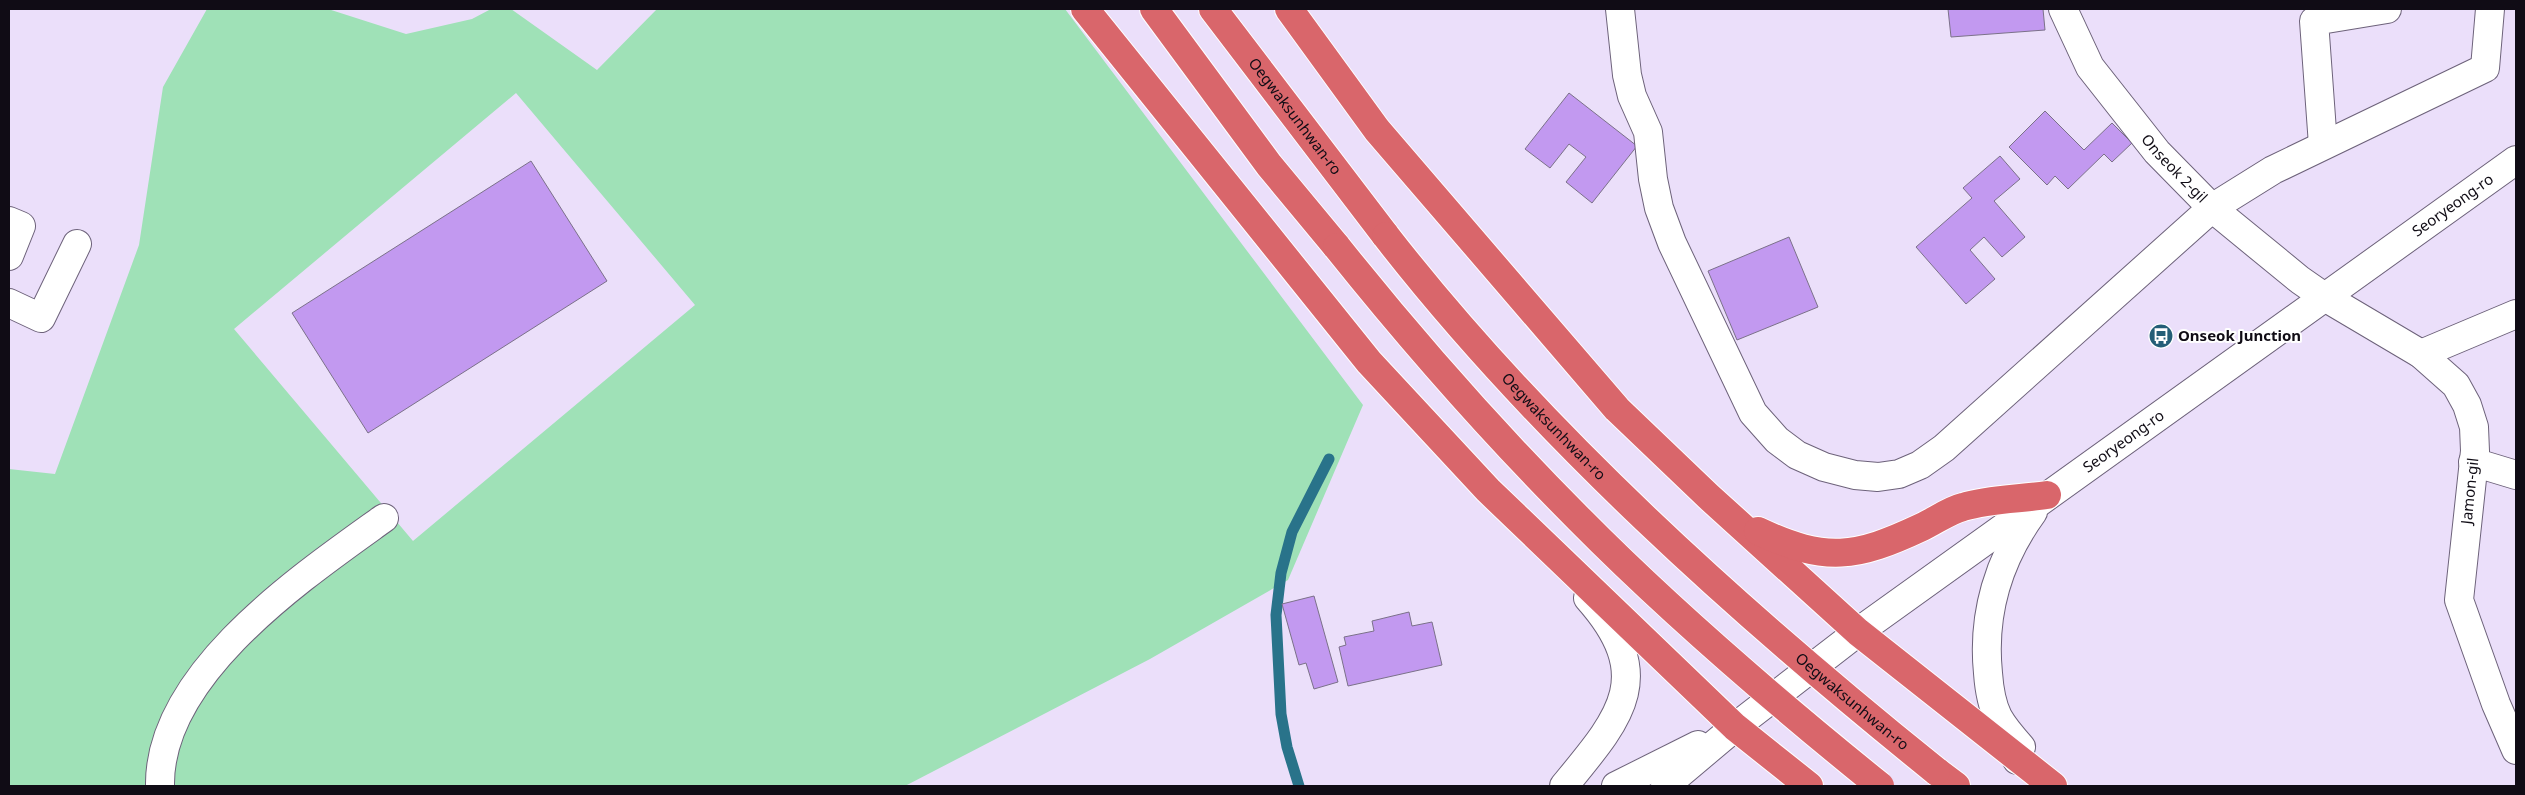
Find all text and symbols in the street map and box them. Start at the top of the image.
street label: Oegwaksunhwan-ro [1245,53,1347,178]
street label: Onseok 2-gil [2137,129,2212,207]
street label: Seoryeong-ro [2408,169,2497,240]
bus stop icon: Onseok Junction [2148,323,2174,349]
place label: Onseok Junction [2178,325,2301,345]
street label: Oegwaksunhwan-ro [1498,368,1611,484]
street label: Seoryeong-ro [2079,405,2168,477]
street label: Jamon-gil [2455,457,2482,527]
street label: Oegwaksunhwan-ro [1792,648,1914,754]

